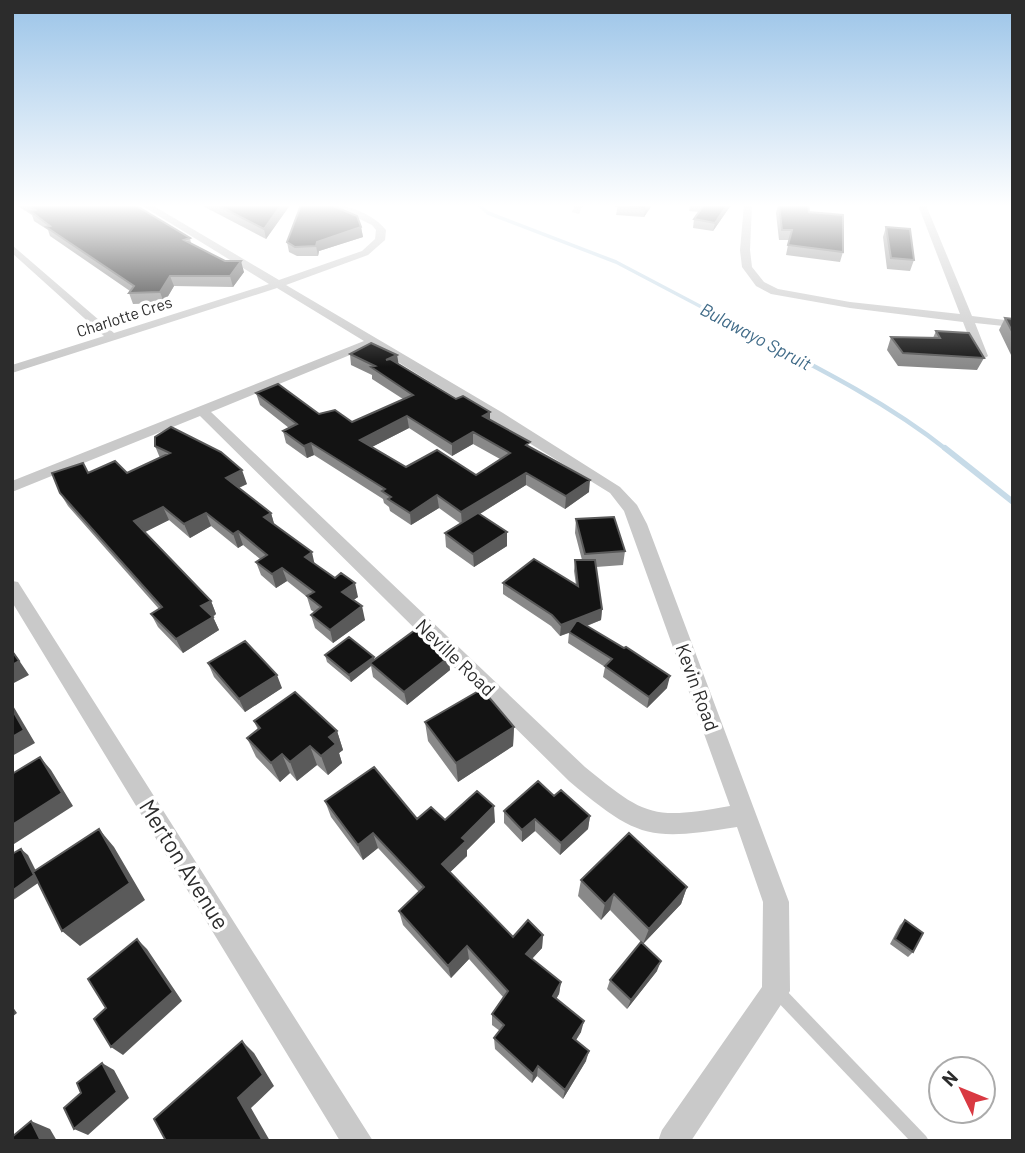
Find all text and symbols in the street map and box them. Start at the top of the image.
street label: Charlotte Cres [74,292,174,340]
water label: Bulawayo Spruit [697,298,816,375]
street label: Neville Road [412,614,500,700]
street label: Kevin Road [672,640,724,734]
street label: Merton Avenue [134,794,236,934]
north arrow [927,1055,997,1125]
text: N [936,1066,962,1091]

